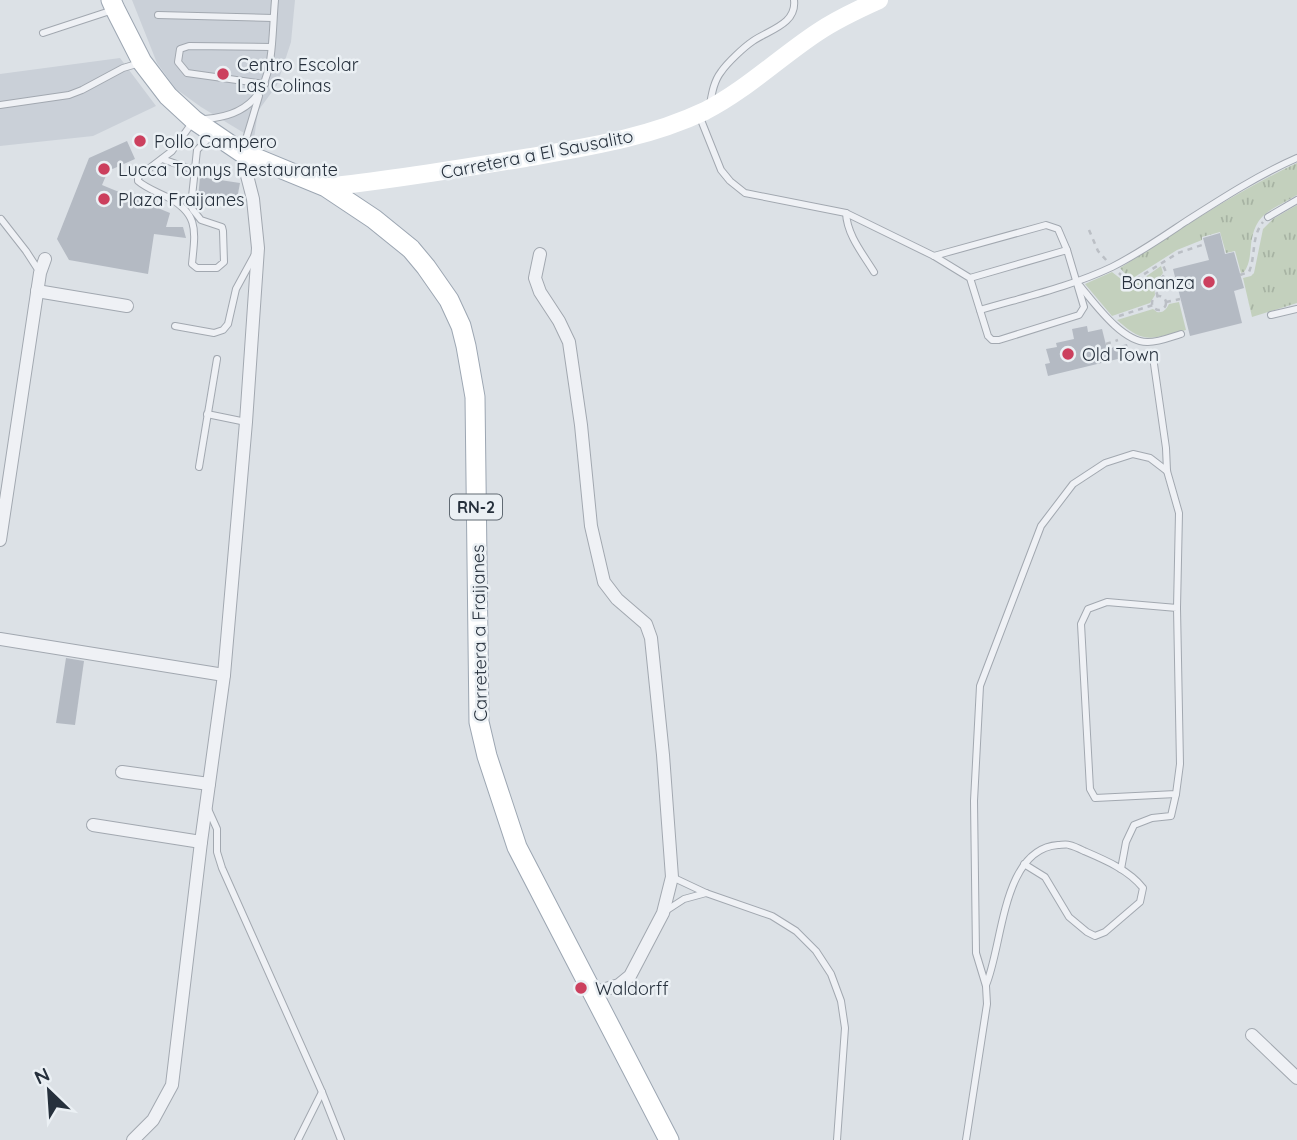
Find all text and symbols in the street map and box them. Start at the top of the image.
place label: Centro Escolar Las Colinas [237,53,359,97]
marker: Centro Escolar Las Colinas [215,66,231,82]
street label: Carretera a El Sausalito [439,124,635,184]
place label: Pollo Campero [154,130,277,153]
marker: Pollo Campero [132,133,148,149]
place label: Lucca Tonnys Restaurante [118,158,338,181]
marker: Lucca Tonnys Restaurante [96,161,112,177]
place label: Plaza Fraijanes [118,188,245,211]
marker: Plaza Fraijanes [96,191,112,207]
place label: Bonanza [1121,271,1195,294]
marker: Bonanza [1201,274,1217,290]
place label: Old Town [1082,343,1159,366]
marker: Old Town [1060,346,1076,362]
road number: RN-2 [450,494,502,520]
street label: Carretera a Fraijanes [466,544,492,722]
place label: Waldorff [595,977,669,1000]
marker: Waldorff [573,980,589,996]
north arrow [14,1056,84,1126]
text: N [30,1062,53,1089]

